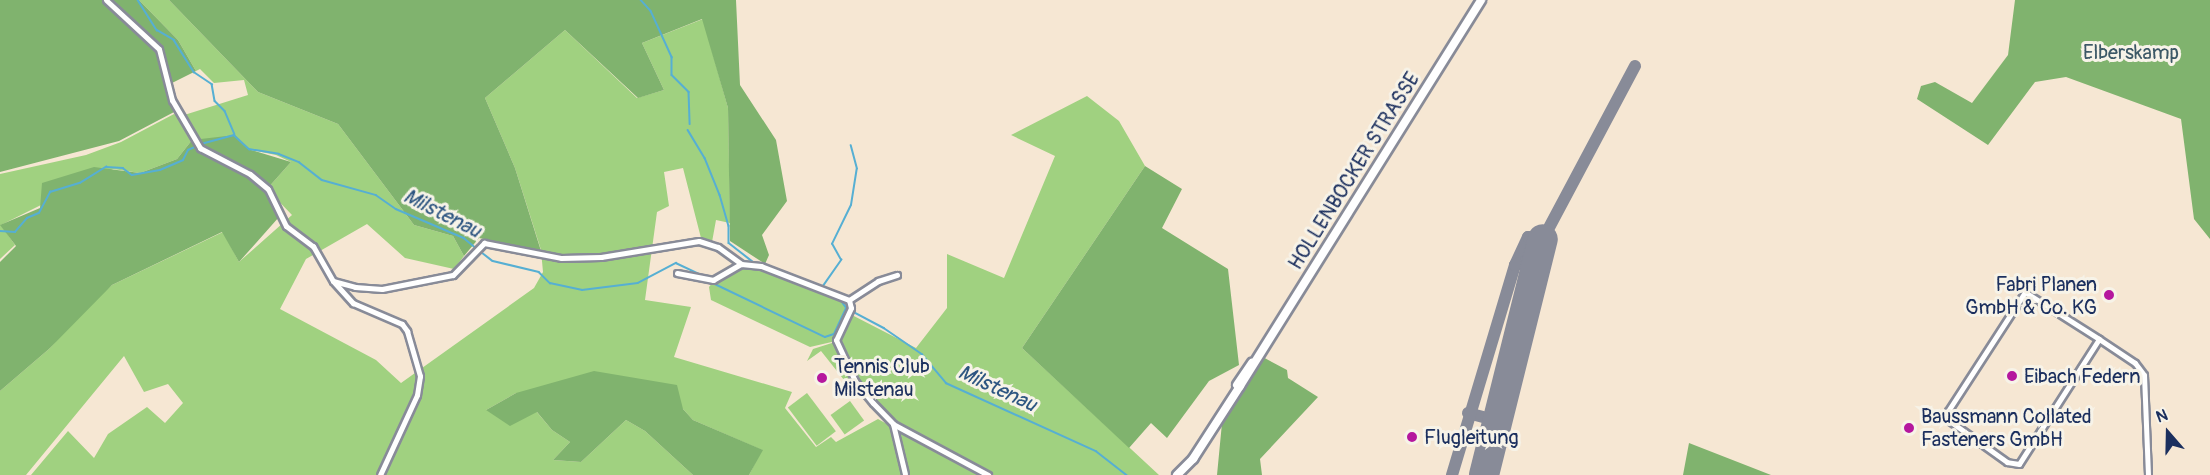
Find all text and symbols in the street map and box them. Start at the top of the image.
park label: Elberskamp [2083,40,2179,64]
street label: HOLLENBOCKER STRASSE [1283,68,1425,274]
water label: Milstenau [399,184,485,244]
place label: Fabri Planen GmbH & Co. KG [1965,272,2097,319]
marker: Fabri Planen GmbH & Co. KG [2102,288,2116,302]
place label: Tennis Club Milstenau [834,354,930,401]
water label: Milstenau [954,360,1040,418]
place label: Eibach Federn [2024,364,2141,388]
marker: Eibach Federn [2005,369,2019,383]
marker: Tennis Club Milstenau [815,371,829,385]
north arrow [2138,403,2198,463]
place label: Baussmann Collated Fasteners GmbH [1921,404,2092,451]
text: N [2153,405,2170,427]
marker: Baussmann Collated Fasteners GmbH [1902,421,1916,435]
place label: Flugleitung [1424,425,1519,449]
marker: Flugleitung [1405,430,1419,444]

